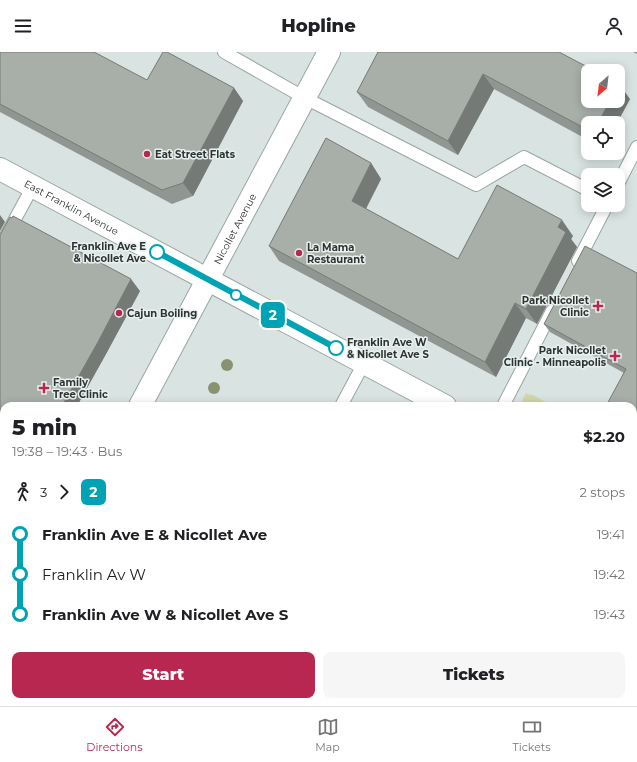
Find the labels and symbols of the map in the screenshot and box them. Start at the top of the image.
north arrow [581,64,625,108]
place label: Eat Street Flats [155,148,236,161]
marker: Eat Street Flats [142,149,152,159]
street label: East Franklin Avenue [22,177,121,238]
street label: Nicollet Avenue [211,191,259,267]
place label: Franklin Ave E & Nicollet Ave [71,240,146,265]
place label: La Mama Restaurant [307,241,365,266]
marker: Franklin Ave E & Nicollet Ave [149,244,165,260]
marker: La Mama Restaurant [294,248,304,258]
unlabelled marker [230,289,242,301]
place label: Park Nicollet Clinic [522,294,590,319]
marker: Park Nicollet Clinic [592,300,604,312]
line badge: 2 [260,302,286,328]
place label: Cajun Boiling [127,307,197,320]
marker: Cajun Boiling [114,308,124,318]
place label: Franklin Ave W & Nicollet Ave S [347,336,429,361]
marker: Franklin Ave W & Nicollet Ave S [328,340,344,356]
place label: Park Nicollet Clinic - Minneapolis [504,344,607,369]
marker: Park Nicollet Clinic - Minneapolis [609,350,621,362]
place label: Family Tree Clinic [53,376,108,401]
marker: Family Tree Clinic [38,382,50,394]

